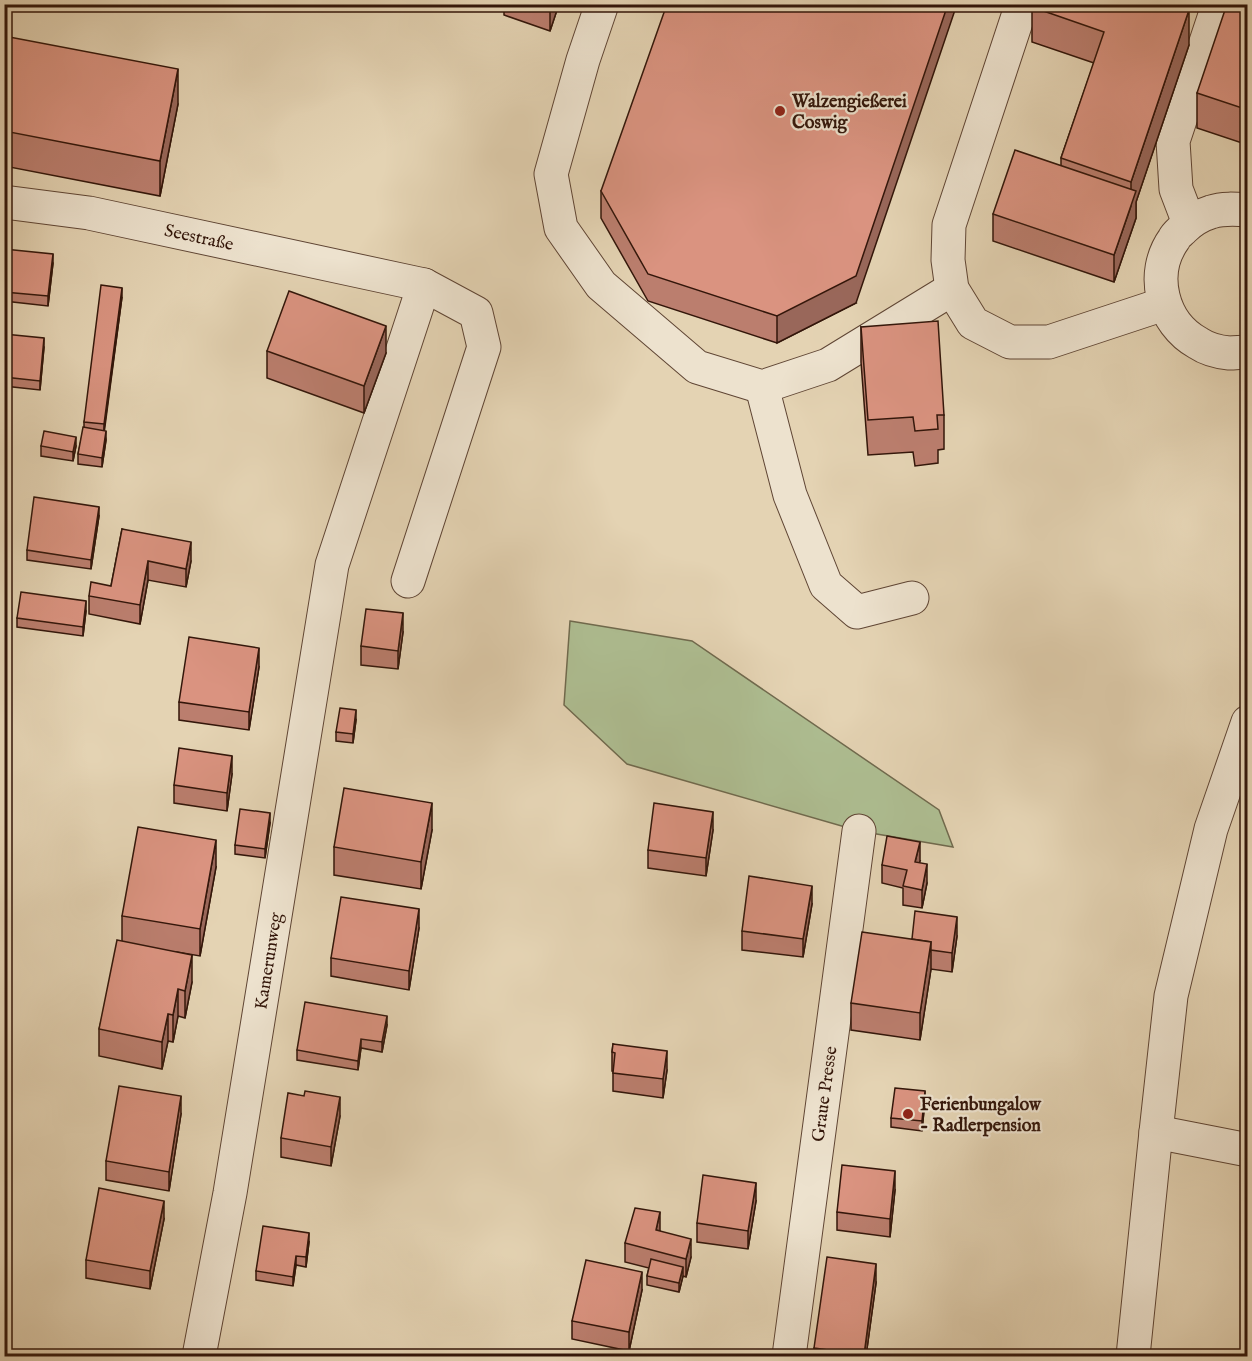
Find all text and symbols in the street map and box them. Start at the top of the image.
place label: Walzengießerei Coswig [791,91,907,135]
marker: Walzengießerei Coswig [773,104,787,118]
street label: Seestraße [162,220,235,257]
street label: Kamerunweg [250,911,289,1011]
street label: Graue Presse [807,1045,844,1144]
place label: Ferienbungalow - Radlerpension [920,1094,1042,1138]
marker: Ferienbungalow - Radlerpension [901,1107,915,1121]

